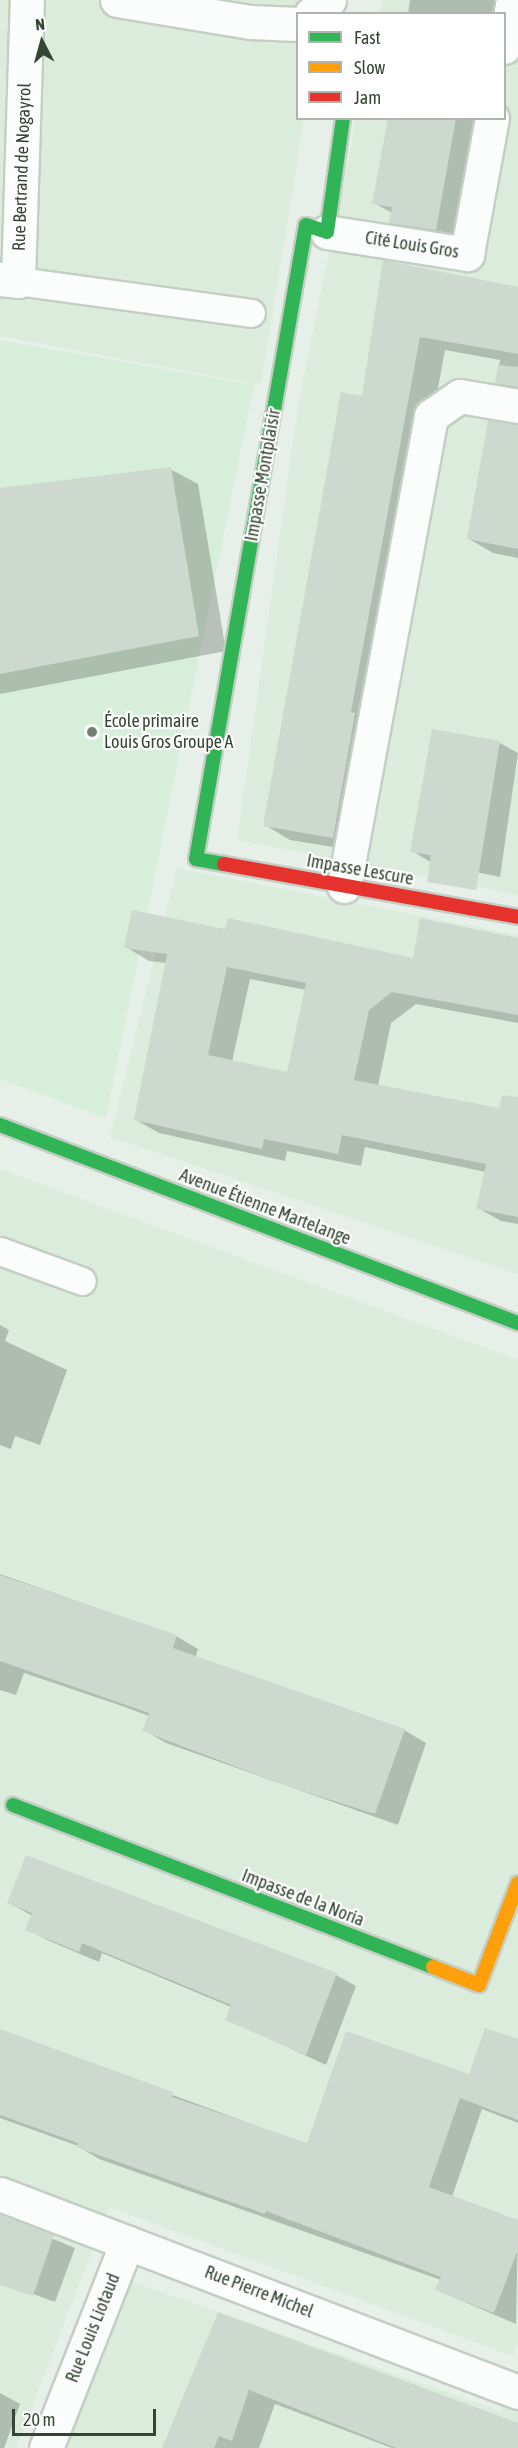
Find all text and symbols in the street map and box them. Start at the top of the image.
north arrow [12,12,72,72]
legend [296,12,506,120]
text: N [34,15,46,34]
text: Fast [354,27,381,48]
text: Slow [354,57,385,78]
street label: Rue Bertrand de Nogayrol [8,82,36,252]
text: Jam [354,87,381,108]
street label: Cité Louis Gros [364,227,460,263]
street label: Impasse Montplaisir [241,407,285,543]
place label: École primaire Louis Gros Groupe A [104,711,233,754]
marker: École primaire Louis Gros Groupe A [85,725,99,739]
street label: Impasse Lescure [305,850,415,890]
street label: Avenue Étienne Martelange [176,1164,354,1250]
street label: Impasse de la Noria [239,1865,367,1931]
street label: Rue Pierre Michel [201,2261,317,2323]
street label: Rue Louis Liotaud [61,2270,125,2386]
scale bar [15,2397,159,2435]
text: 20 m [23,2409,55,2430]

